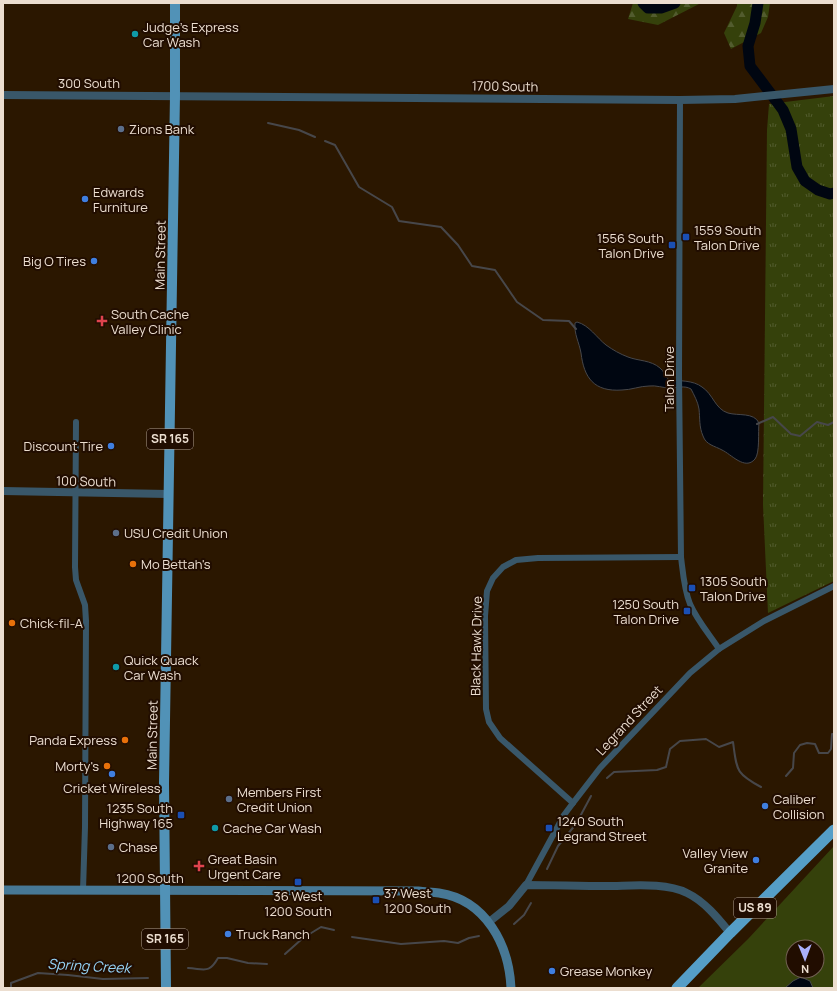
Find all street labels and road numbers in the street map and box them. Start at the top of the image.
street label: 300 South [58,74,120,92]
street label: 1700 South [472,76,538,96]
street label: Main Street [150,220,170,290]
street label: Talon Drive [660,346,678,412]
road number: SR 165 [147,429,193,449]
street label: 100 South [56,471,116,491]
street label: Black Hawk Drive [466,596,486,696]
street label: Legrand Street [592,681,666,759]
street label: Main Street [142,700,162,770]
street label: 1200 South [116,869,184,887]
road number: US 89 [734,898,776,918]
road number: SR 165 [142,929,188,949]

